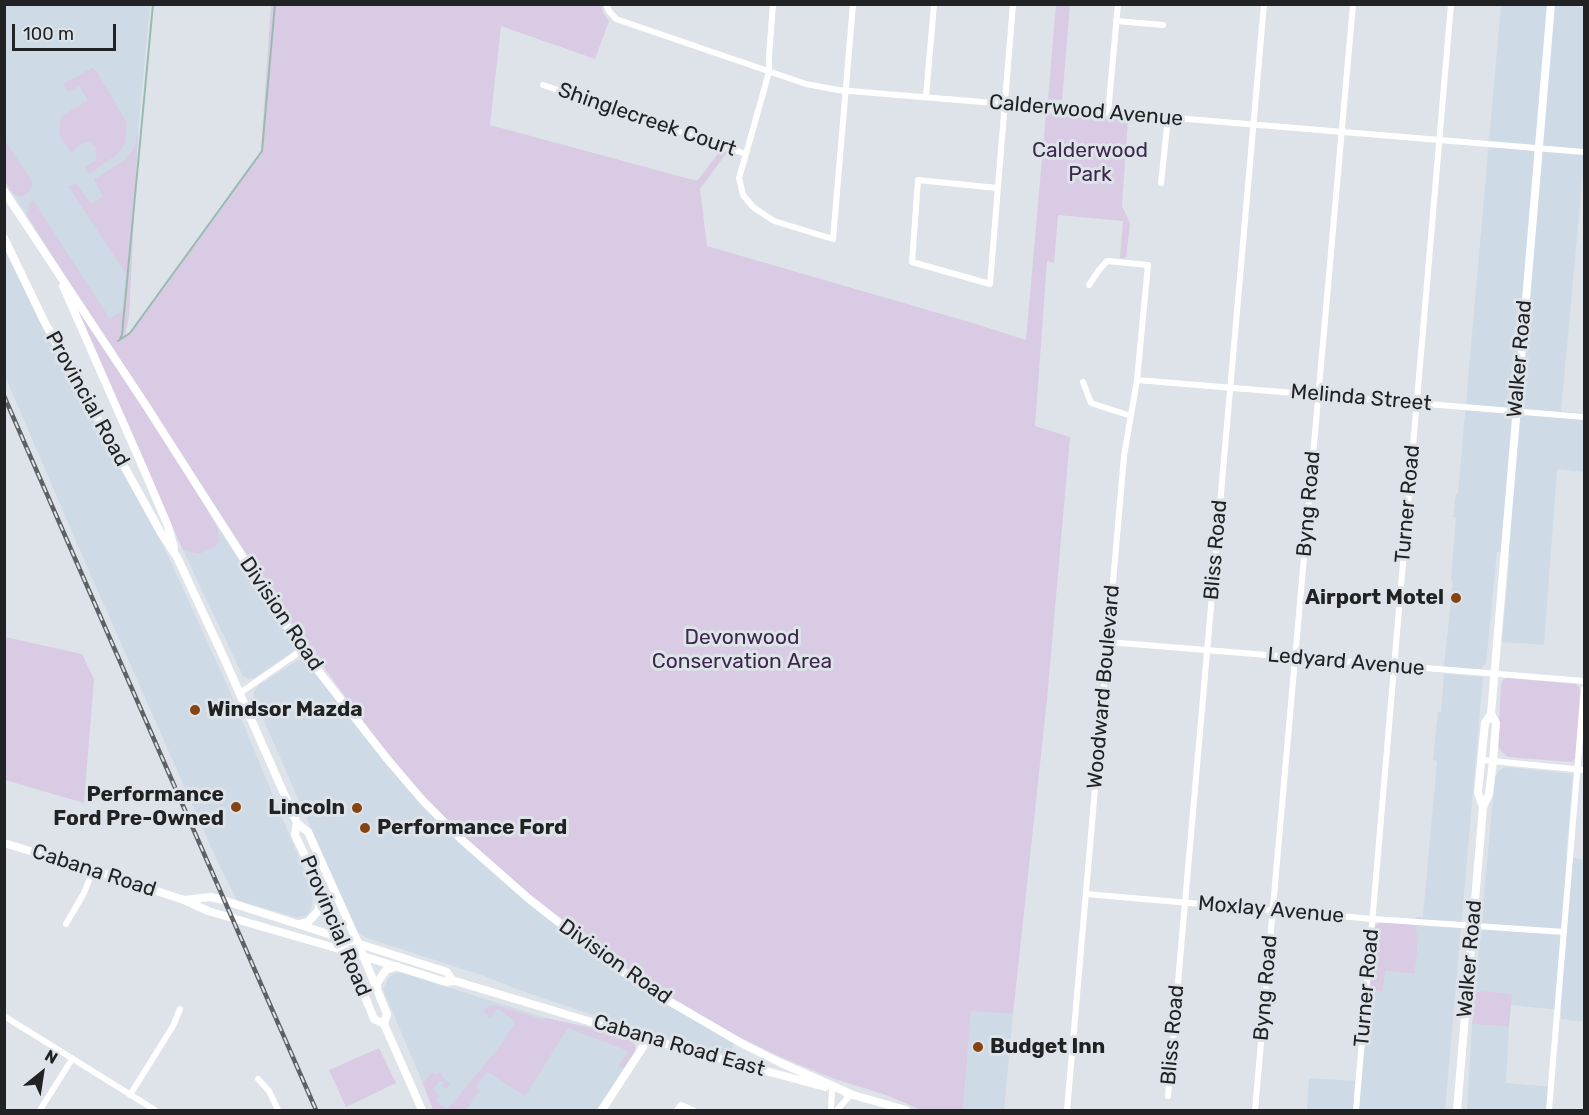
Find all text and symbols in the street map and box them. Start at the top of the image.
scale bar [15,12,118,50]
text: 100 m [23,23,74,45]
street label: Shinglecreek Court [555,78,739,162]
street label: Calderwood Avenue [988,90,1184,132]
park label: Calderwood Park [1032,138,1148,188]
street label: Walker Road [1502,299,1538,419]
street label: Provincial Road [39,327,135,471]
street label: Melinda Street [1290,379,1432,417]
street label: Turner Road [1390,444,1426,564]
street label: Byng Road [1292,450,1326,558]
street label: Bliss Road [1199,499,1233,601]
street label: Division Road [234,552,328,676]
street label: Woodward Boulevard [1083,584,1125,790]
place label: Airport Motel [1305,585,1444,611]
marker: Airport Motel [1449,591,1463,605]
park label: Devonwood Conservation Area [652,625,832,675]
street label: Ledyard Avenue [1266,643,1426,681]
place label: Windsor Mazda [207,697,363,723]
marker: Windsor Mazda [188,703,202,717]
place label: Performance Ford Pre-Owned [53,782,224,832]
place label: Lincoln [268,795,345,821]
marker: Performance Ford Pre-Owned [229,800,243,814]
marker: Lincoln [350,801,364,815]
place label: Performance Ford [377,815,567,841]
marker: Performance Ford [358,821,372,835]
street label: Cabana Road [29,839,159,903]
street label: Provincial Road [294,852,376,1000]
street label: Moxlay Avenue [1197,891,1345,929]
street label: Walker Road [1452,899,1488,1019]
street label: Division Road [554,914,676,1010]
street label: Turner Road [1349,928,1385,1048]
street label: Byng Road [1249,934,1283,1042]
street label: Bliss Road [1156,984,1190,1086]
street label: Cabana Road East [590,1009,768,1083]
place label: Budget Inn [990,1034,1105,1060]
marker: Budget Inn [971,1040,985,1054]
north arrow [12,1043,72,1103]
text: N [42,1046,61,1068]

